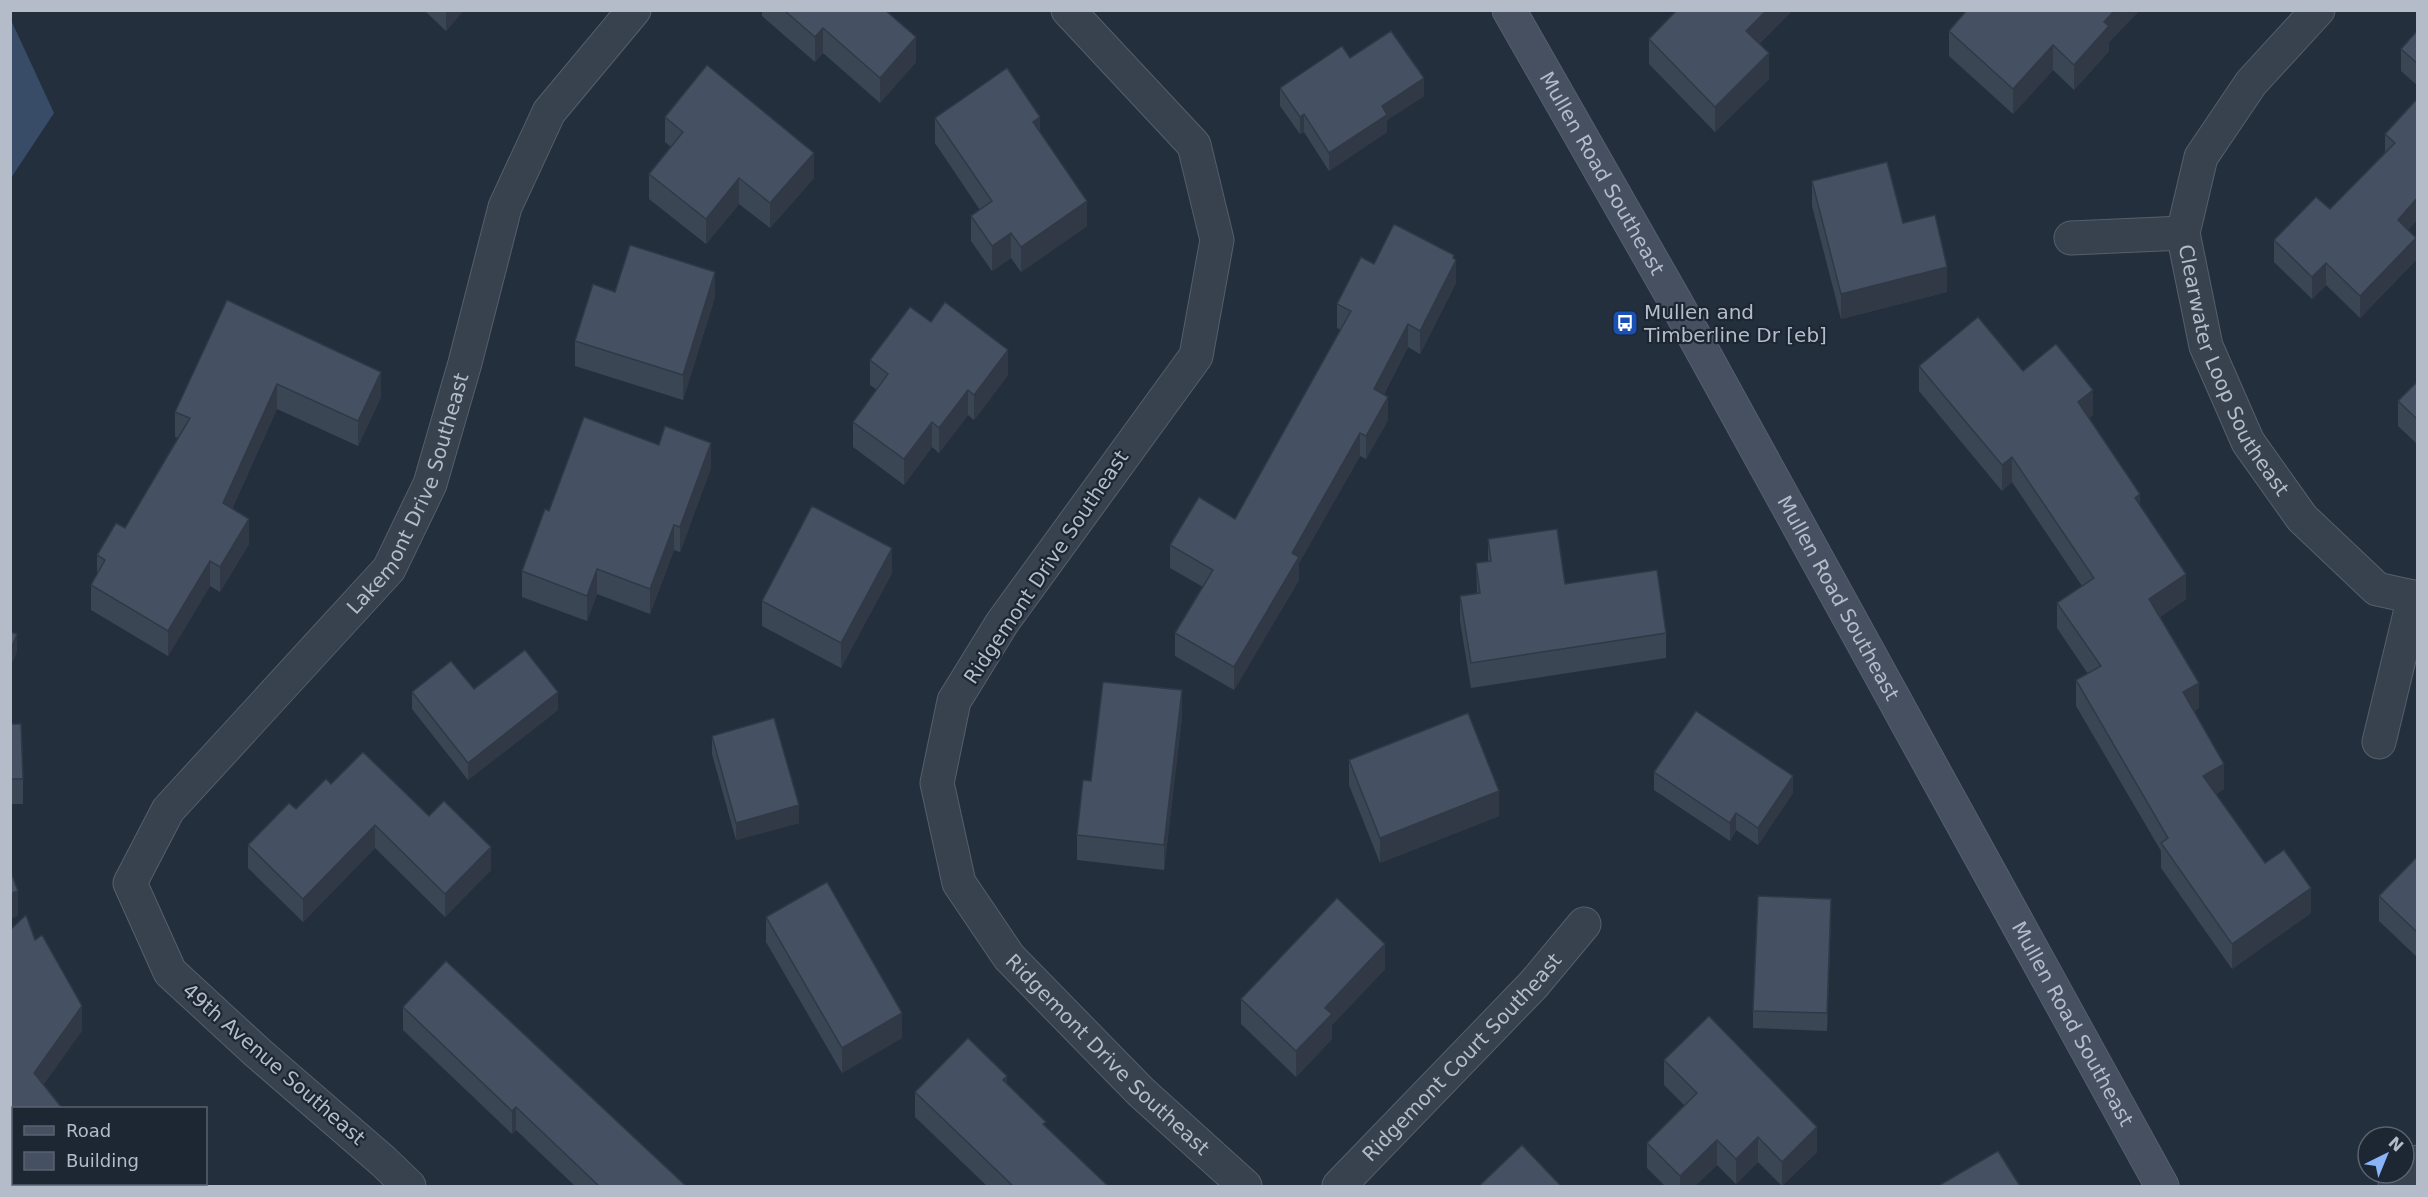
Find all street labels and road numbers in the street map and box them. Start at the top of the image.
street label: Mullen Road Southeast [1535,67,1670,279]
street label: Clearwater Loop Southeast [2174,242,2294,500]
street label: Lakemont Drive Southeast [342,370,473,619]
street label: Ridgemont Drive Southeast [959,446,1133,688]
street label: Mullen Road Southeast [1772,491,1904,705]
street label: Mullen Road Southeast [2007,917,2139,1130]
street label: Ridgemont Court Southeast [1357,948,1567,1166]
street label: Ridgemont Drive Southeast [1001,949,1215,1160]
street label: 49th Avenue Southeast [178,978,370,1150]

